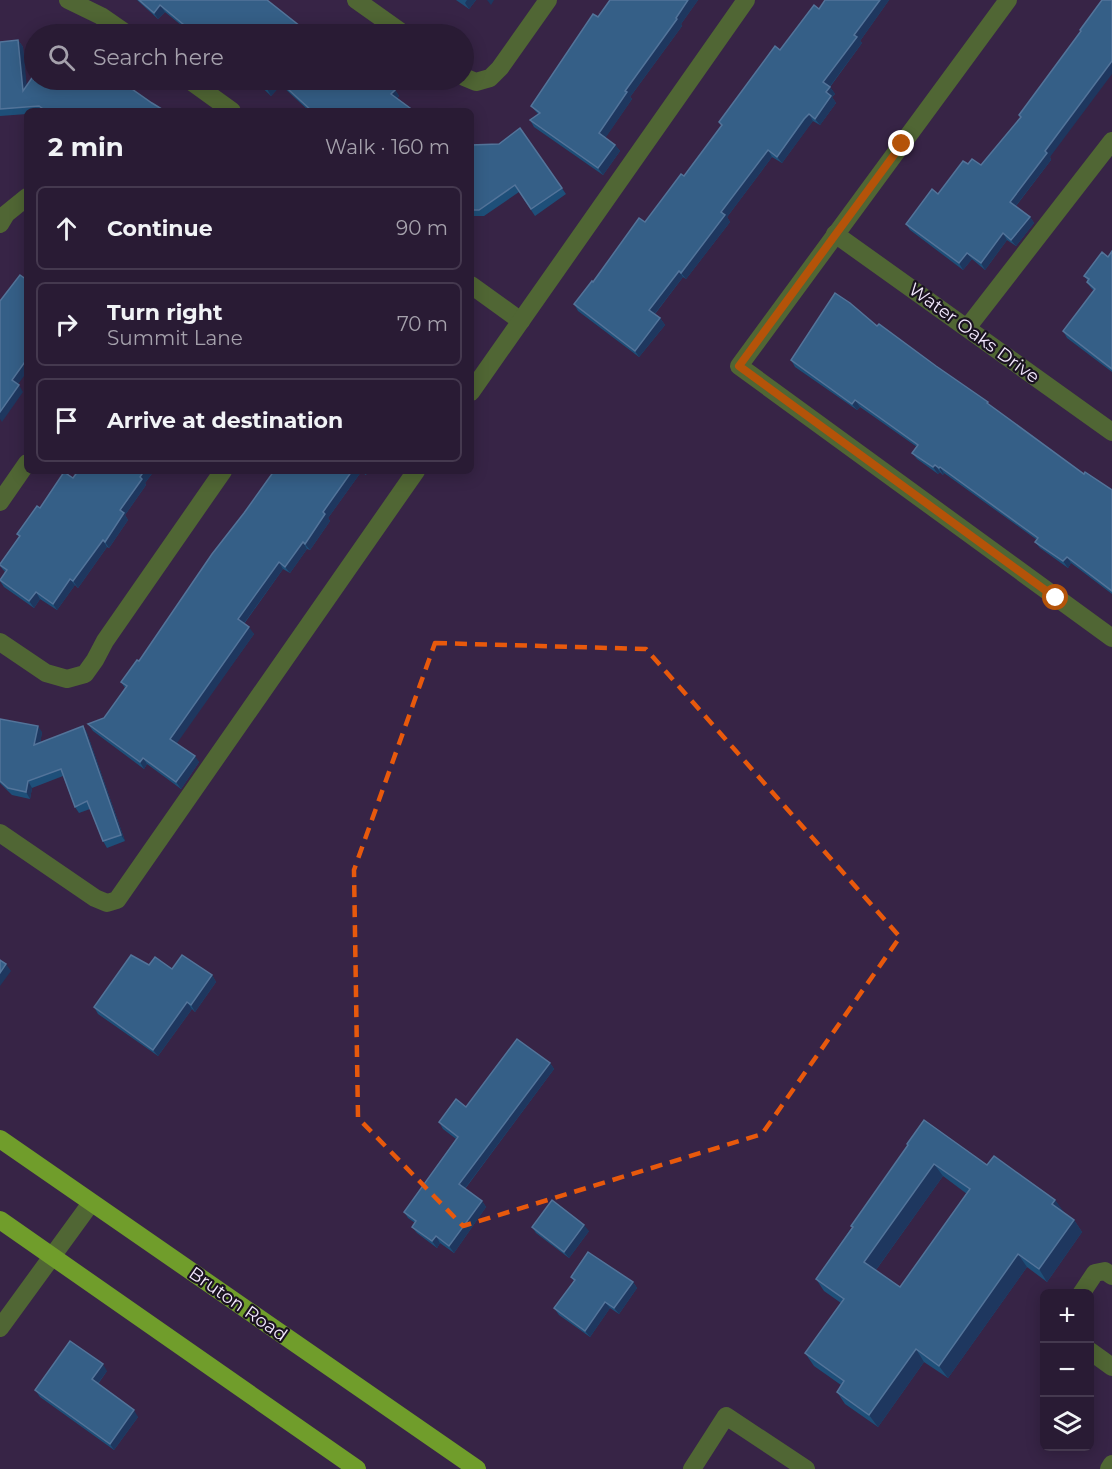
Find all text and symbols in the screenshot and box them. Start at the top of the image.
search box [24,24,474,90]
icon: search [45,41,78,74]
text: Search here [93,44,224,71]
route end [888,130,914,156]
text: 2 min [48,131,124,163]
text: Walk · 160 m [325,135,450,159]
icon: ahead [50,212,83,245]
text: Continue [107,215,213,242]
text: 90 m [396,216,448,240]
street label: Water Oaks Drive [904,278,1044,388]
text: Turn right [107,299,222,326]
icon: right [50,308,83,341]
text: 70 m [397,312,448,336]
text: Summit Lane [107,326,243,350]
icon: arrive [50,404,83,437]
text: Arrive at destination [107,407,343,434]
route start [1042,584,1068,610]
street label: Bruton Road [185,1262,291,1346]
map controls [1040,1289,1094,1451]
button: + [1040,1289,1094,1343]
button: − [1040,1343,1094,1397]
button: layers [1040,1397,1094,1451]

